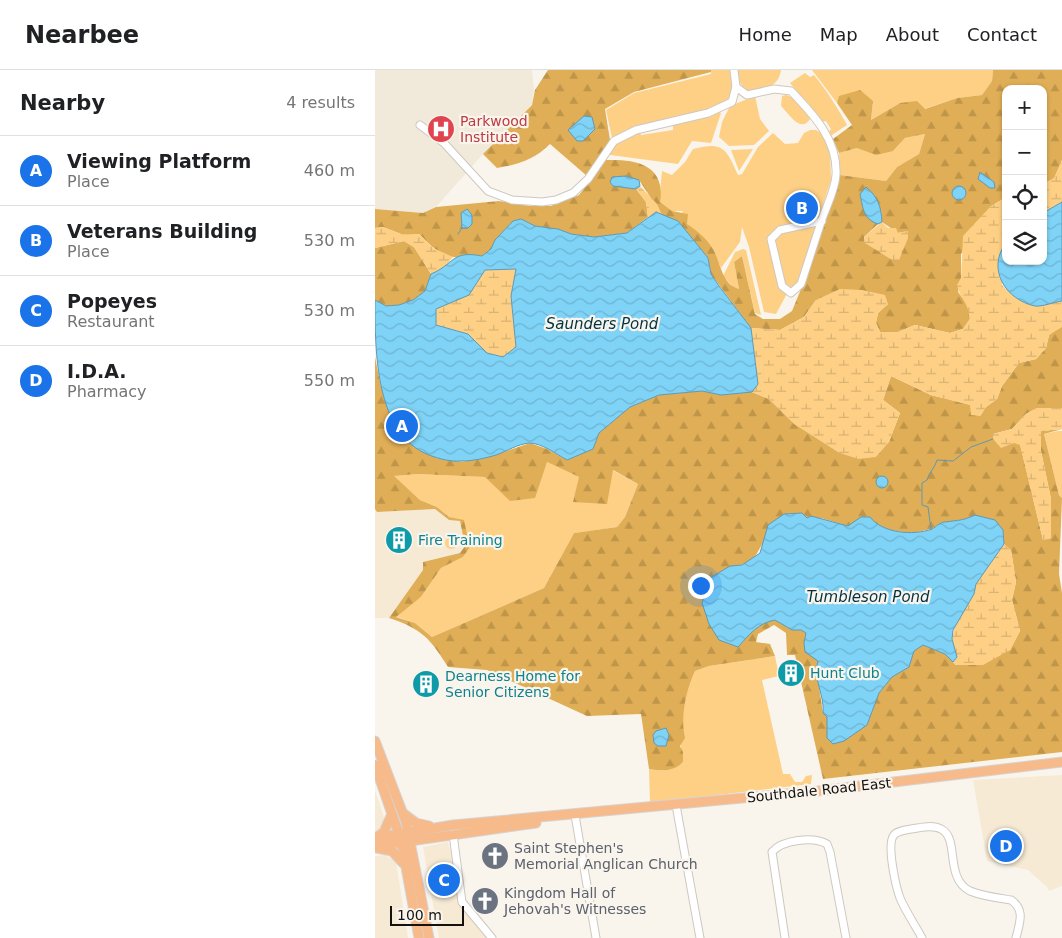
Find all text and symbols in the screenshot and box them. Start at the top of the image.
text: Nearbee [25,21,139,49]
text: Home [739,24,792,45]
text: Map [820,24,858,45]
text: About [886,24,939,45]
text: Contact [967,24,1037,45]
map controls [1002,85,1047,265]
button: + [1002,85,1047,130]
text: Nearby [20,91,105,115]
text: 4 results [286,93,355,112]
place label: Parkwood Institute [460,113,528,145]
hospital icon: Parkwood Institute [426,114,456,144]
button: − [1002,130,1047,175]
text: Viewing Platform [67,150,251,172]
text: A [30,161,42,180]
text: 460 m [304,161,355,180]
text: Place [67,172,110,191]
button: locate [1002,175,1047,220]
pin: B [786,189,818,227]
text: Veterans Building [67,220,257,242]
button: layers [1002,220,1047,265]
text: B [30,231,42,250]
text: 530 m [304,231,355,250]
text: Place [67,242,110,261]
text: Popeyes [67,290,157,312]
text: C [30,301,42,320]
text: 530 m [304,301,355,320]
text: Restaurant [67,312,155,331]
water label: Saunders Pond [546,315,659,333]
text: I.D.A. [67,360,127,382]
text: D [29,371,43,390]
text: 550 m [304,371,355,390]
text: Pharmacy [67,382,147,401]
pin: A [386,407,418,445]
building icon: Fire Training [384,525,414,555]
place label: Fire Training [418,532,503,548]
your location [688,573,714,599]
water label: Tumbleson Pond [806,588,930,606]
building icon: Hunt Club [776,658,806,688]
place label: Hunt Club [810,665,880,681]
place label: Dearness Home for Senior Citizens [445,668,580,700]
building icon: Dearness Home for Senior Citizens [411,669,441,699]
street label: Southdale Road East [746,774,892,806]
pin: D [990,827,1022,865]
place label: Saint Stephen's Memorial Anglican Church [514,840,698,872]
church icon: Saint Stephen's Memorial Anglican Church [480,841,510,871]
pin: C [428,861,460,899]
place label: Kingdom Hall of Jehovah's Witnesses [503,885,646,917]
church icon: Kingdom Hall of Jehovah's Witnesses [470,886,500,916]
scale bar [390,903,464,926]
text: 100 m [397,907,442,923]

